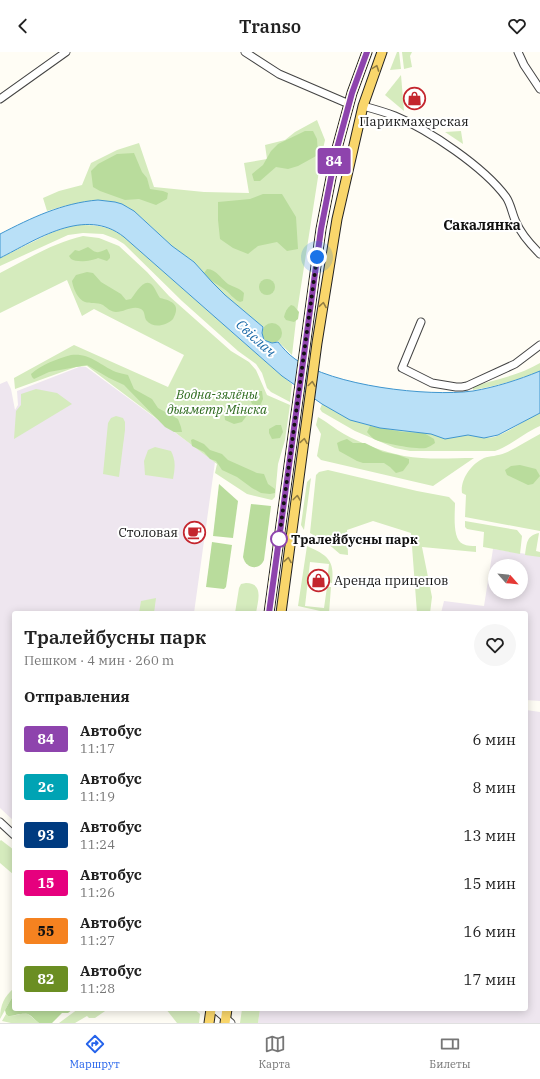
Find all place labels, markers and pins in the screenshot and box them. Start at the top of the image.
shop icon: Парикмахерская [401,86,427,112]
place label: Парикмахерская [359,113,469,130]
cafe icon: Столовая [181,519,207,545]
place label: Столовая [118,524,178,541]
marker: Тралейбусны парк [270,530,288,548]
place label: Тралейбусны парк [291,531,418,548]
shop icon: Аренда прицепов [305,567,331,593]
place label: Аренда прицепов [334,572,448,589]

